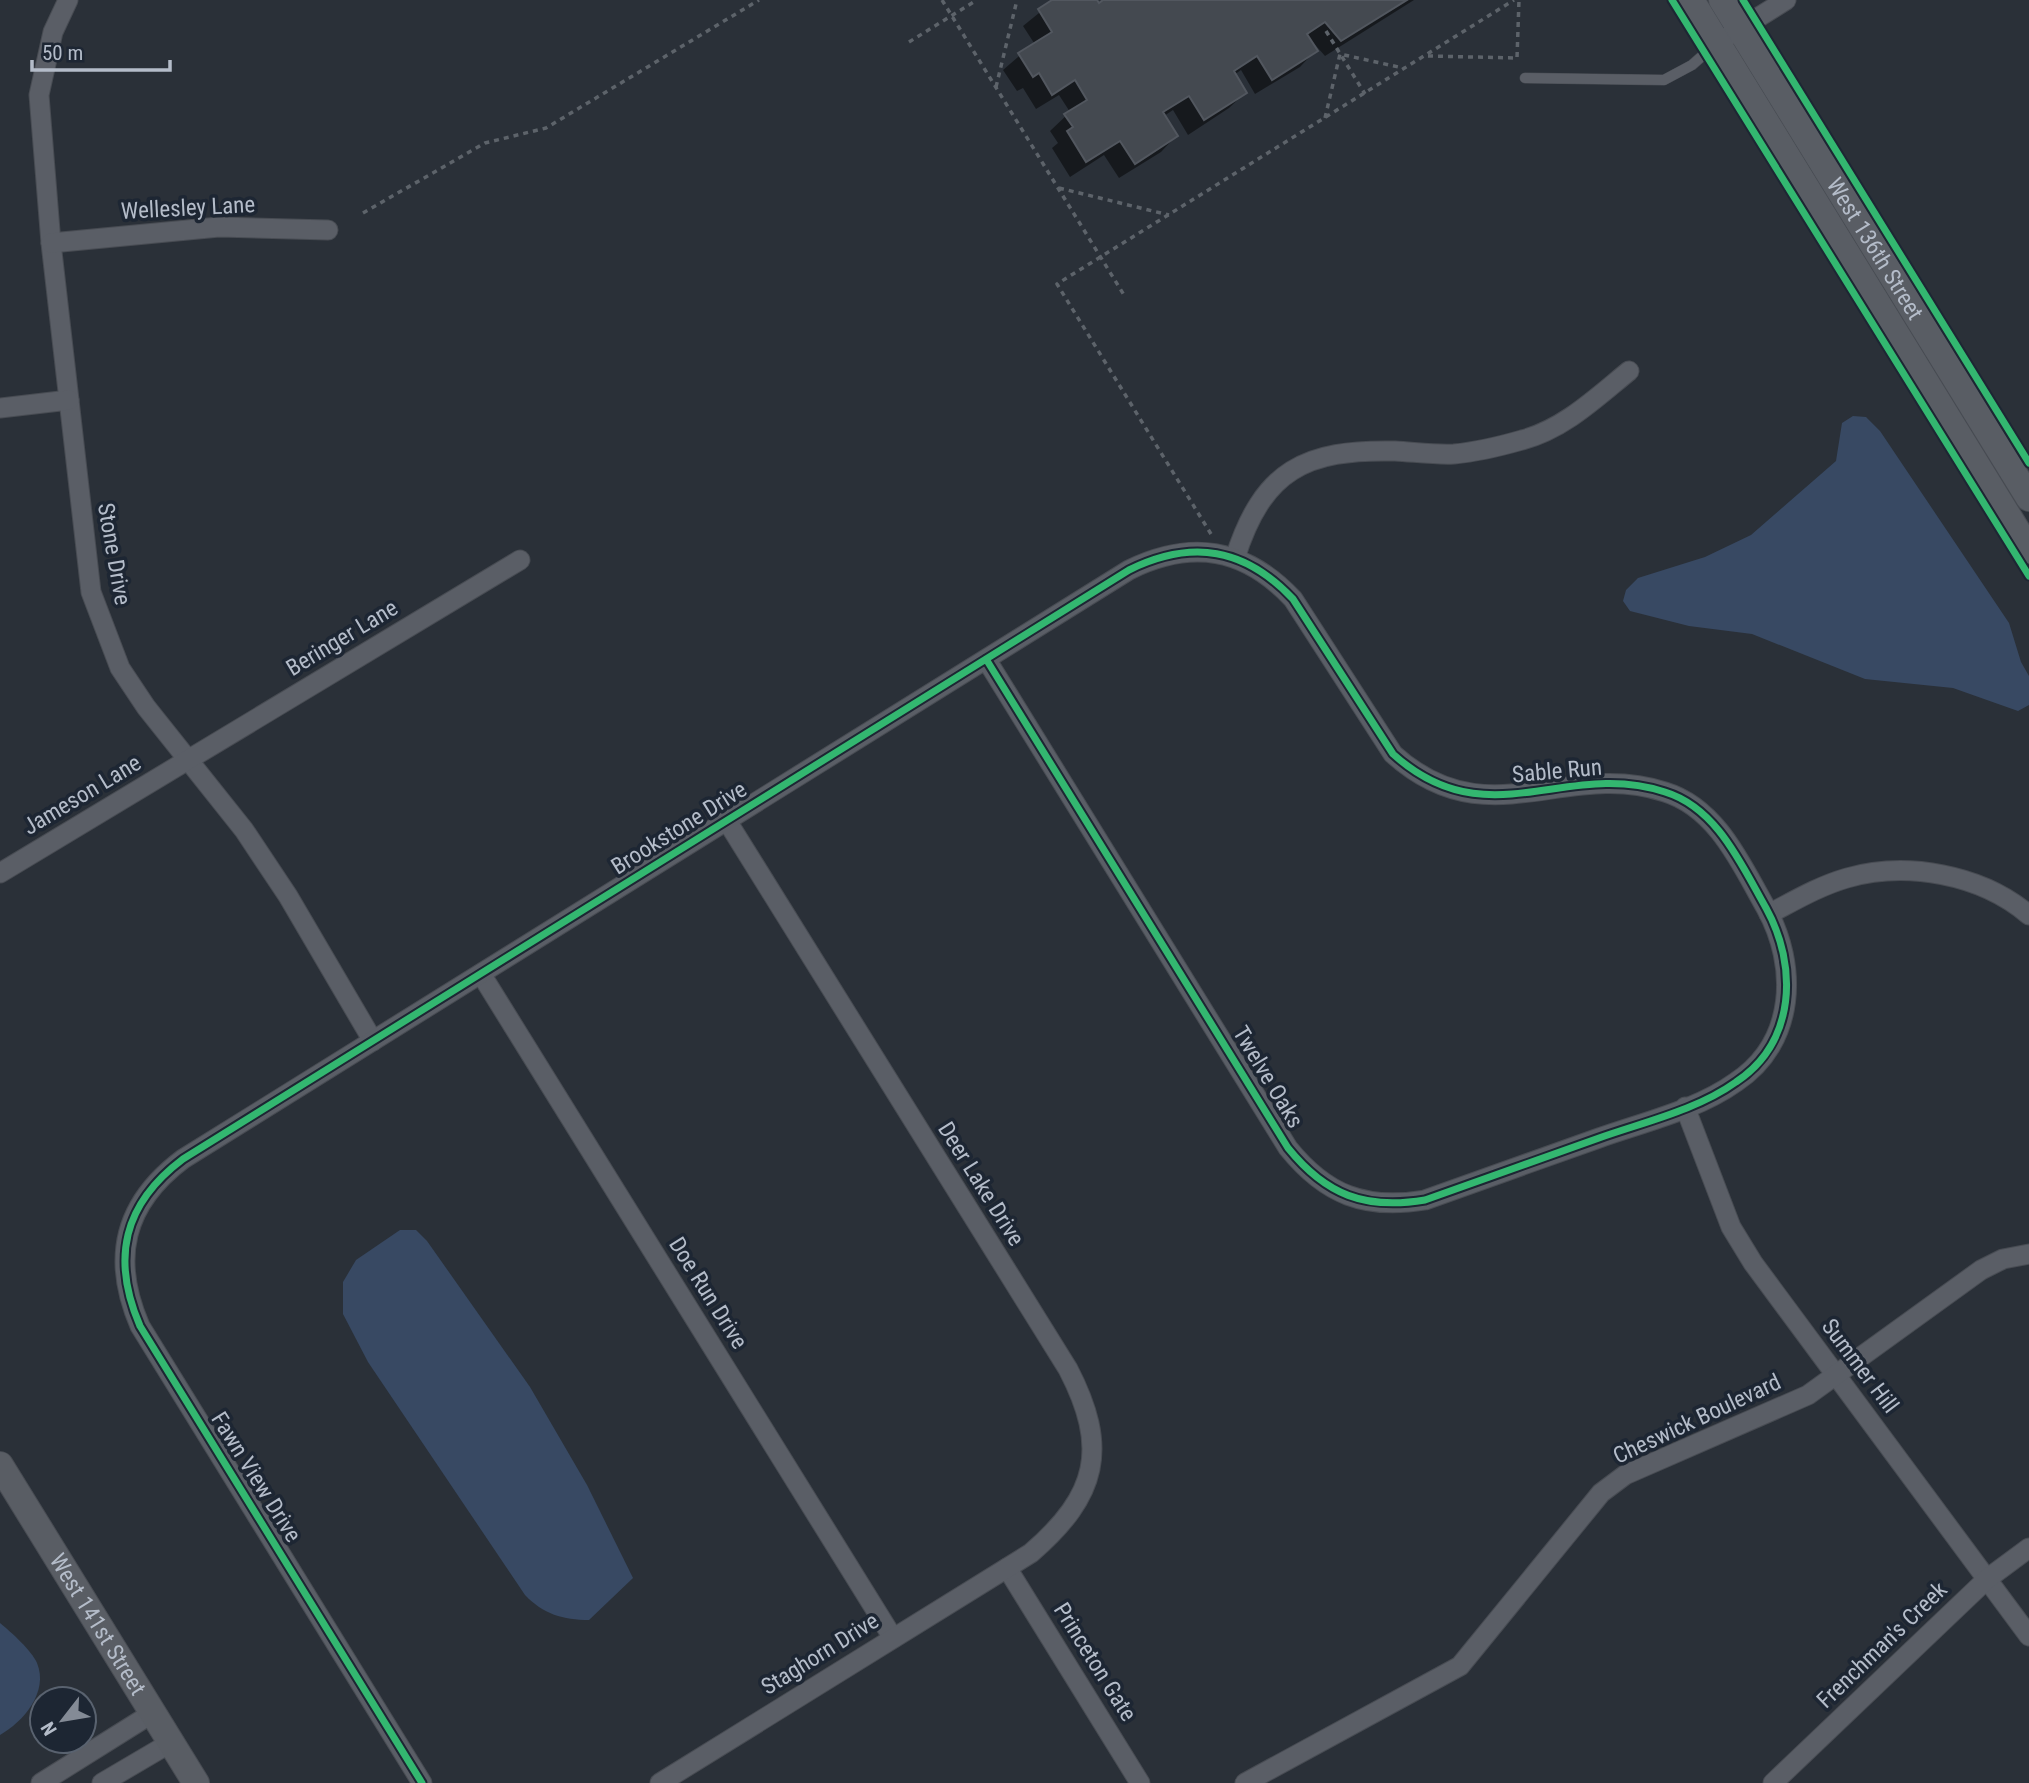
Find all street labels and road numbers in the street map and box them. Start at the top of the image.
street label: West 136th Street [1821,173,1929,324]
street label: Wellesley Lane [120,191,256,225]
street label: Stone Drive [92,501,136,607]
street label: Beringer Lane [281,594,403,682]
street label: Jameson Lane [18,749,146,841]
street label: Sable Run [1511,754,1603,788]
street label: Brookstone Drive [606,776,752,880]
street label: Twelve Oaks [1227,1021,1309,1133]
street label: Deer Lake Drive [932,1117,1030,1251]
street label: Doe Run Drive [663,1232,753,1354]
street label: Summer Hill [1816,1314,1904,1418]
street label: Cheswick Boulevard [1609,1368,1785,1470]
street label: Fawn View Drive [205,1407,307,1547]
street label: West 141st Street [44,1549,152,1700]
street label: Frenchman's Creek [1811,1576,1953,1714]
street label: Princeton Gate [1048,1598,1142,1726]
street label: Staghorn Drive [756,1607,884,1701]

